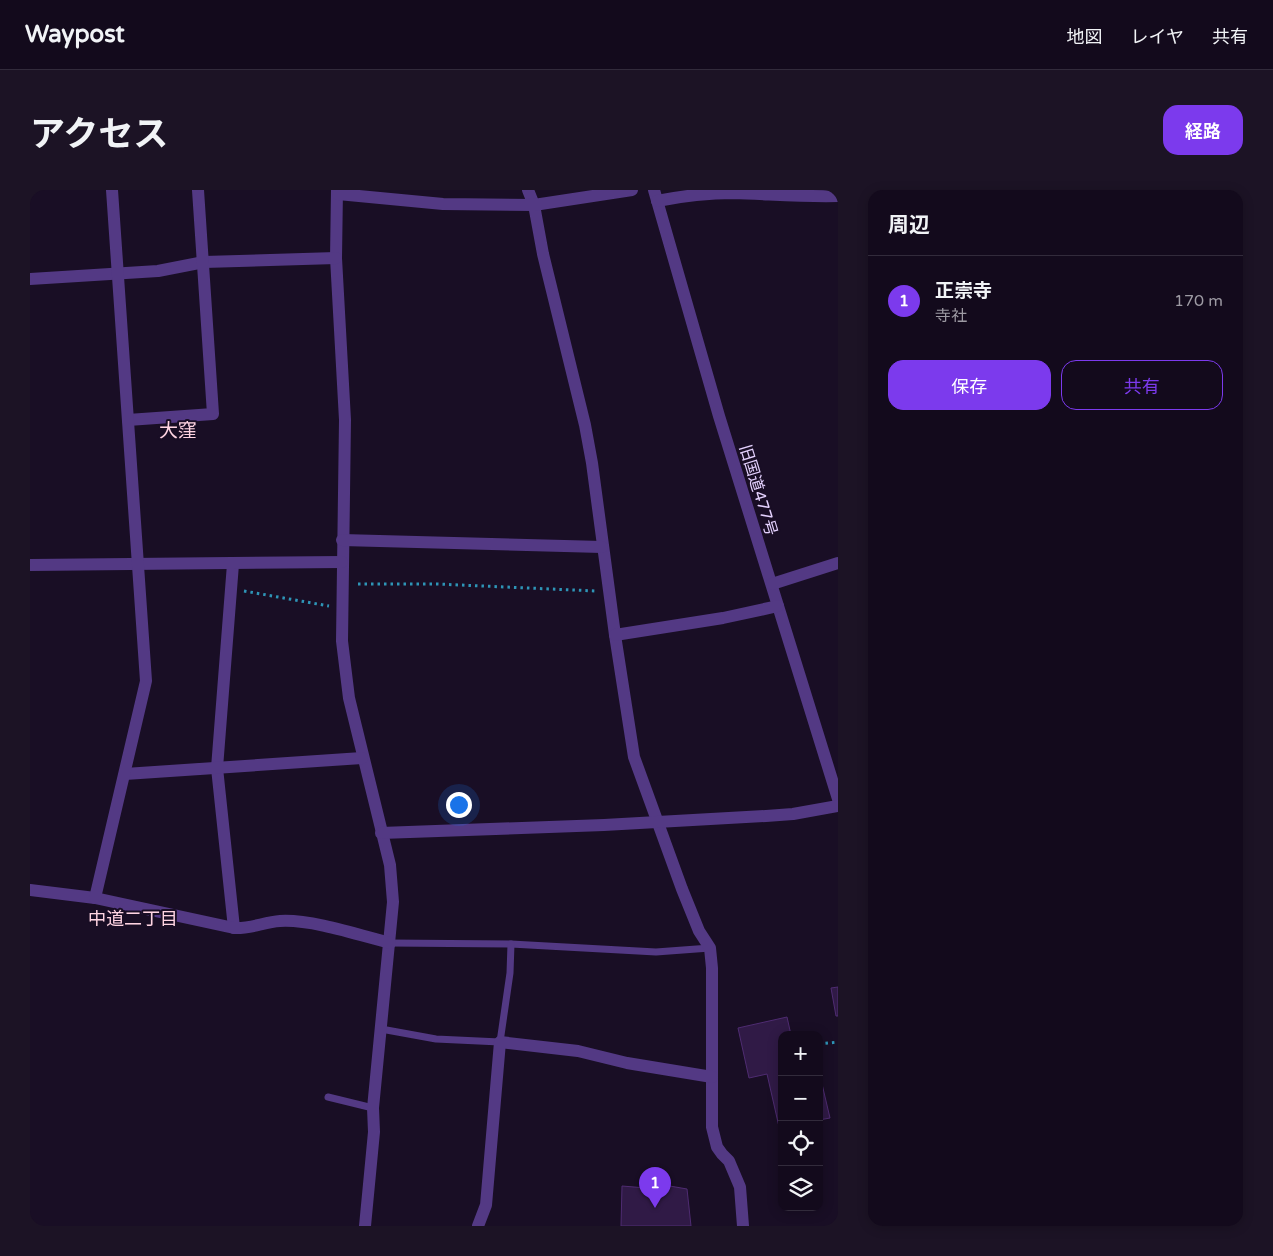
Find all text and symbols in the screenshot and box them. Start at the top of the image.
text: Waypost [25,20,125,49]
text: 地図 [1067,26,1103,48]
text: レイヤ [1131,26,1184,48]
text: 共有 [1212,26,1248,48]
button: 経路 [1163,105,1243,155]
text: アクセス [30,114,168,156]
text: 周辺 [888,213,930,238]
text: 正崇寺 [935,280,992,302]
text: 1 [899,291,909,311]
text: 170 m [1174,291,1223,311]
text: 寺社 [935,306,967,326]
button: 保存 [888,360,1051,410]
button: 共有 [1061,360,1223,410]
district label: 大窪 [159,420,197,442]
street label: 旧国道477号 [735,442,781,538]
your location [446,792,472,818]
district label: 中道二丁目 [88,908,178,930]
map controls [778,1031,823,1211]
button: + [778,1031,823,1076]
button: − [778,1076,823,1121]
button: locate [778,1121,823,1166]
button: layers [778,1166,823,1211]
pin: 1 [639,1167,671,1208]

